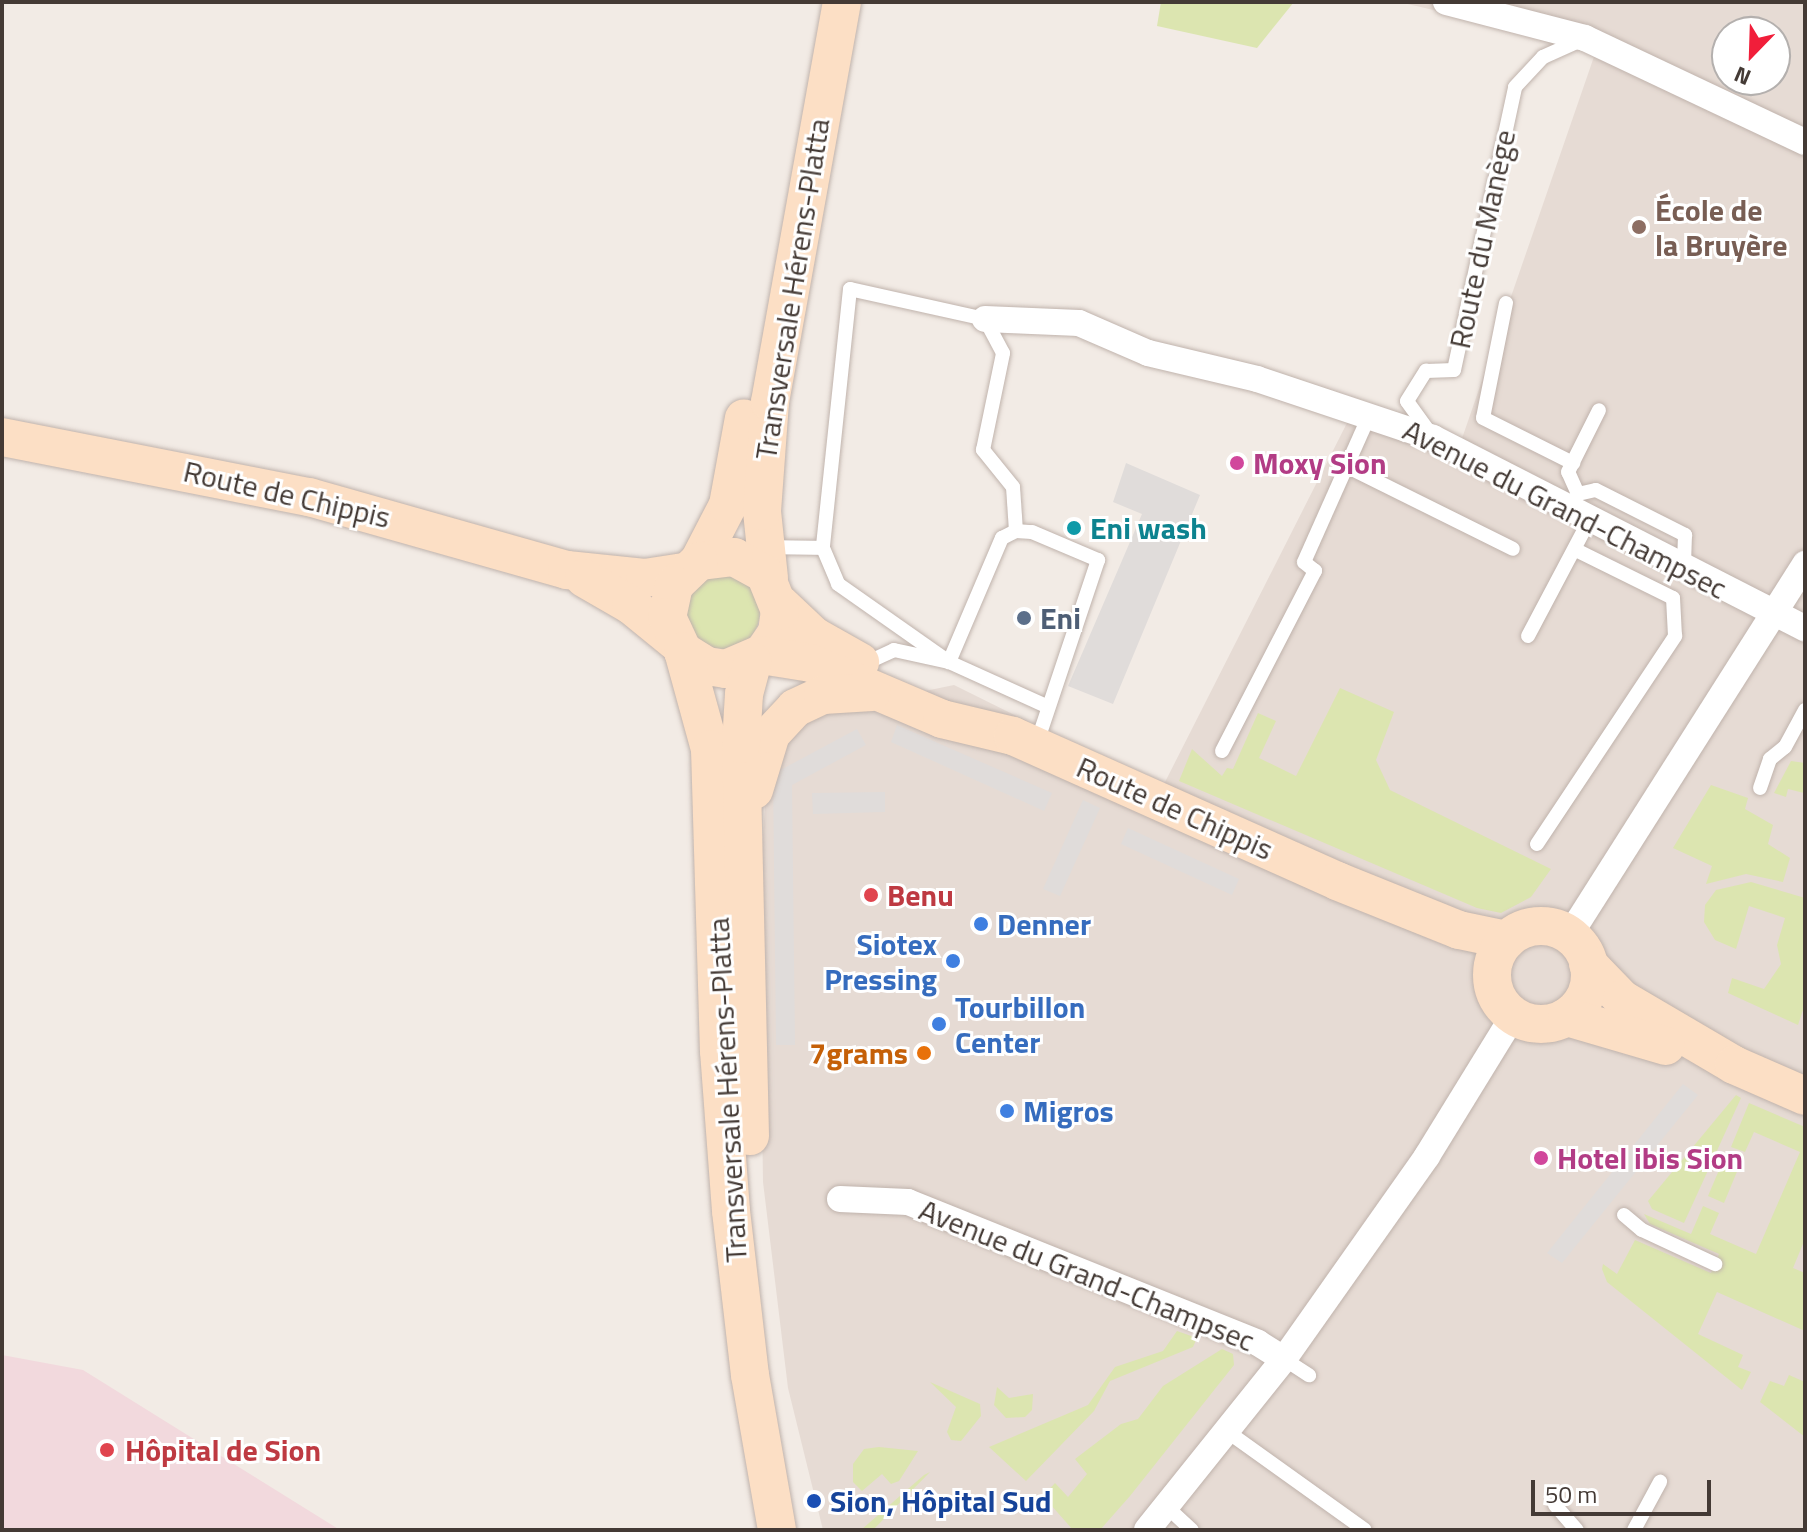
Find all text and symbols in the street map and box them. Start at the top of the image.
north arrow [1711,16,1791,96]
text: N [1729,58,1756,95]
street label: Transversale Hérens-Platta [747,116,837,462]
street label: Route du Manège [1441,126,1523,352]
place label: École de la Bruyère [1655,192,1788,262]
marker: École de la Bruyère [1630,218,1648,236]
street label: Avenue du Grand-Champsec [1397,412,1733,606]
place label: Moxy Sion [1253,445,1387,481]
street label: Route de Chippis [180,453,394,535]
marker: Moxy Sion [1228,454,1246,472]
place label: Eni wash [1090,510,1207,546]
marker: Eni wash [1065,519,1083,537]
place label: Eni [1040,600,1081,636]
marker: Eni [1015,609,1033,627]
street label: Route de Chippis [1071,749,1279,867]
place label: Benu [887,877,954,913]
marker: Benu [862,886,880,904]
place label: Denner [997,906,1091,942]
marker: Denner [972,915,990,933]
street label: Transversale Hérens-Platta [700,917,754,1263]
place label: Siotex Pressing [824,926,937,996]
marker: Siotex Pressing [944,952,962,970]
place label: Tourbillon Center [955,989,1085,1060]
marker: Tourbillon Center [930,1015,948,1033]
place label: 7grams [809,1035,908,1071]
marker: 7grams [915,1044,933,1062]
place label: Migros [1023,1093,1114,1129]
marker: Migros [998,1102,1016,1120]
place label: Hotel ibis Sion [1557,1140,1743,1176]
marker: Hotel ibis Sion [1532,1149,1550,1167]
street label: Avenue du Grand-Champsec [914,1191,1260,1359]
place label: Hôpital de Sion [125,1432,321,1468]
marker: Hôpital de Sion [96,1439,118,1461]
scale bar [1535,1464,1715,1514]
text: 50 m [1545,1476,1597,1512]
place label: Sion, Hôpital Sud [830,1483,1052,1519]
marker: Sion, Hôpital Sud [805,1492,823,1510]

